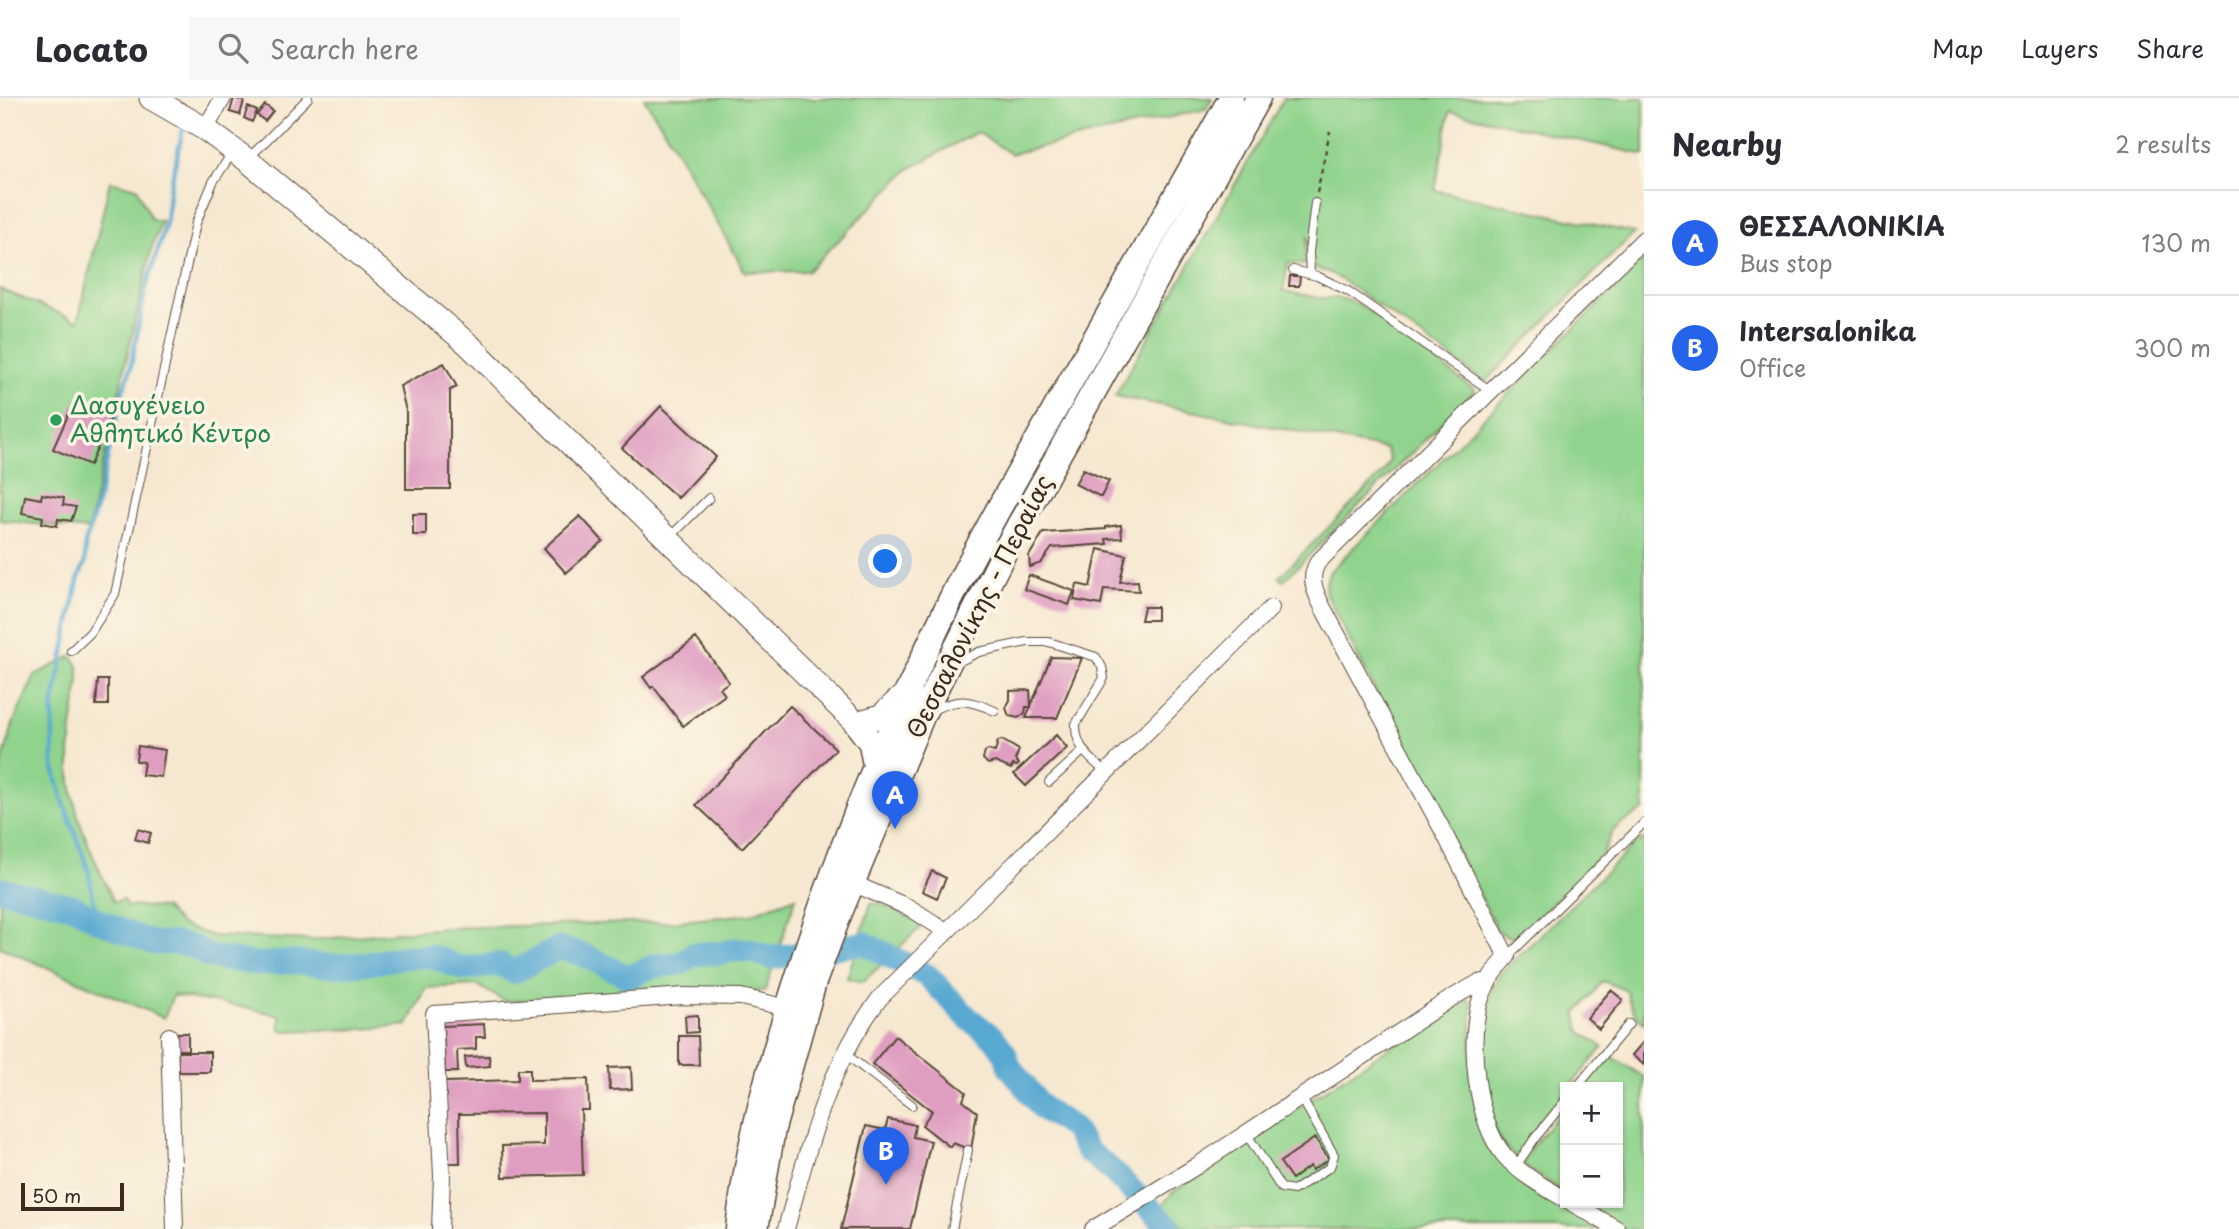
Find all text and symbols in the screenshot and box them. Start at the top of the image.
search box [190,17,680,80]
text: Locato [35,23,148,73]
icon: search [214,29,252,67]
text: Search here [270,29,419,68]
text: Map [1932,30,1983,66]
text: Layers [2021,30,2098,66]
text: Share [2136,30,2204,66]
text: Nearby [1672,121,1782,166]
text: 2 results [2115,126,2211,161]
text: ΘΕΣΣΑΛΟΝΙΚΙΑ [1739,206,1945,245]
text: A [1686,225,1704,260]
text: 130 m [2141,225,2211,260]
text: Bus stop [1739,245,1833,280]
text: Intersalonika [1739,311,1916,350]
text: B [1687,330,1703,365]
text: 300 m [2134,330,2211,365]
text: Office [1739,350,1806,385]
place label: Δασυγένειο Αθλητικό Κέντρο [70,386,271,450]
marker: Δασυγένειο Αθλητικό Κέντρο [48,412,64,428]
street label: Θεσσαλονίκης - Περαίας [896,468,1060,744]
your location [868,544,902,578]
pin: A [872,771,918,829]
map controls [1560,1082,1623,1208]
button: + [1560,1082,1623,1145]
pin: B [863,1127,909,1185]
button: − [1560,1145,1623,1208]
scale bar [21,1180,124,1212]
text: 50 m [32,1181,81,1209]

